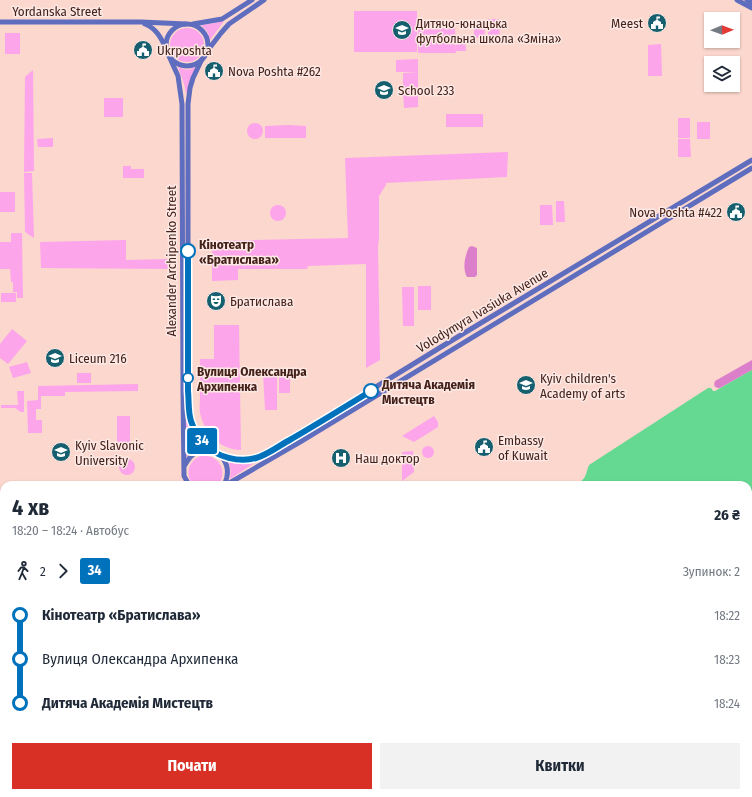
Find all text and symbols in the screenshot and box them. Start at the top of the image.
street label: Yordanska Street [12,4,103,19]
public building icon: Meest [646,12,668,34]
north arrow [704,12,740,48]
map controls [704,12,740,92]
place label: Дитячо-юнацька футбольна школа «Зміна» [415,16,562,46]
place label: Meest [611,16,644,31]
school or university icon: Дитячо-юнацька футбольна школа «Зміна» [391,19,413,41]
public building icon: Ukrposhta [132,39,154,61]
place label: Ukrposhta [157,43,212,58]
button: layers [704,56,740,92]
public building icon: Nova Poshta #262 [203,60,225,82]
place label: Nova Poshta #262 [228,64,321,79]
school or university icon: School 233 [373,79,395,101]
place label: School 233 [398,83,455,98]
street label: Alexander Archipenko Street [164,185,179,336]
public building icon: Nova Poshta #422 [725,201,747,223]
place label: Nova Poshta #422 [629,205,722,220]
place label: Кінотеатр «Братислава» [199,237,279,267]
marker: Кінотеатр «Братислава» [180,243,196,259]
street label: Volodymyra Ivasiuka Avenue [414,265,551,356]
theatre icon: Братислава [205,290,227,312]
place label: Братислава [230,294,293,309]
school or university icon: Liceum 216 [44,347,66,369]
place label: Liceum 216 [69,351,127,366]
place label: Вулиця Олександра Архипенка [196,364,307,394]
place label: Kyiv children's Academy of arts [540,371,626,401]
marker: Вулиця Олександра Архипенка [182,372,194,384]
school or university icon: Kyiv children's Academy of arts [515,374,537,396]
place label: Дитяча Академія Мистецтв [381,377,475,407]
marker: Дитяча Академія Мистецтв [363,383,379,399]
line badge: 34 [184,428,220,454]
text: 34 [195,432,209,449]
place label: Embassy of Kuwait [498,433,548,463]
public building icon: Embassy of Kuwait [473,436,495,458]
place label: Kyiv Slavonic University [75,438,144,468]
school or university icon: Kyiv Slavonic University [50,441,72,463]
hospital icon: Наш доктор [330,447,352,469]
place label: Наш доктор [355,451,420,466]
text: 4 хв [12,494,49,521]
text: 26 ₴ [714,506,740,524]
text: 18:20 – 18:24 · Автобус [12,523,129,538]
icon: walk [12,560,34,582]
icon: forward [52,560,74,582]
text: 34 [88,562,102,579]
text: 2 [40,564,46,579]
text: Зупинок: 2 [683,564,740,579]
text: Кінотеатр «Братислава» [42,606,201,624]
text: 18:22 [714,608,740,623]
text: Вулиця Олександра Архипенка [42,650,238,668]
text: 18:23 [714,652,740,667]
text: Дитяча Академія Мистецтв [42,694,213,712]
text: 18:24 [714,696,740,711]
button: Почати [12,743,372,789]
button: Квитки [380,743,740,789]

